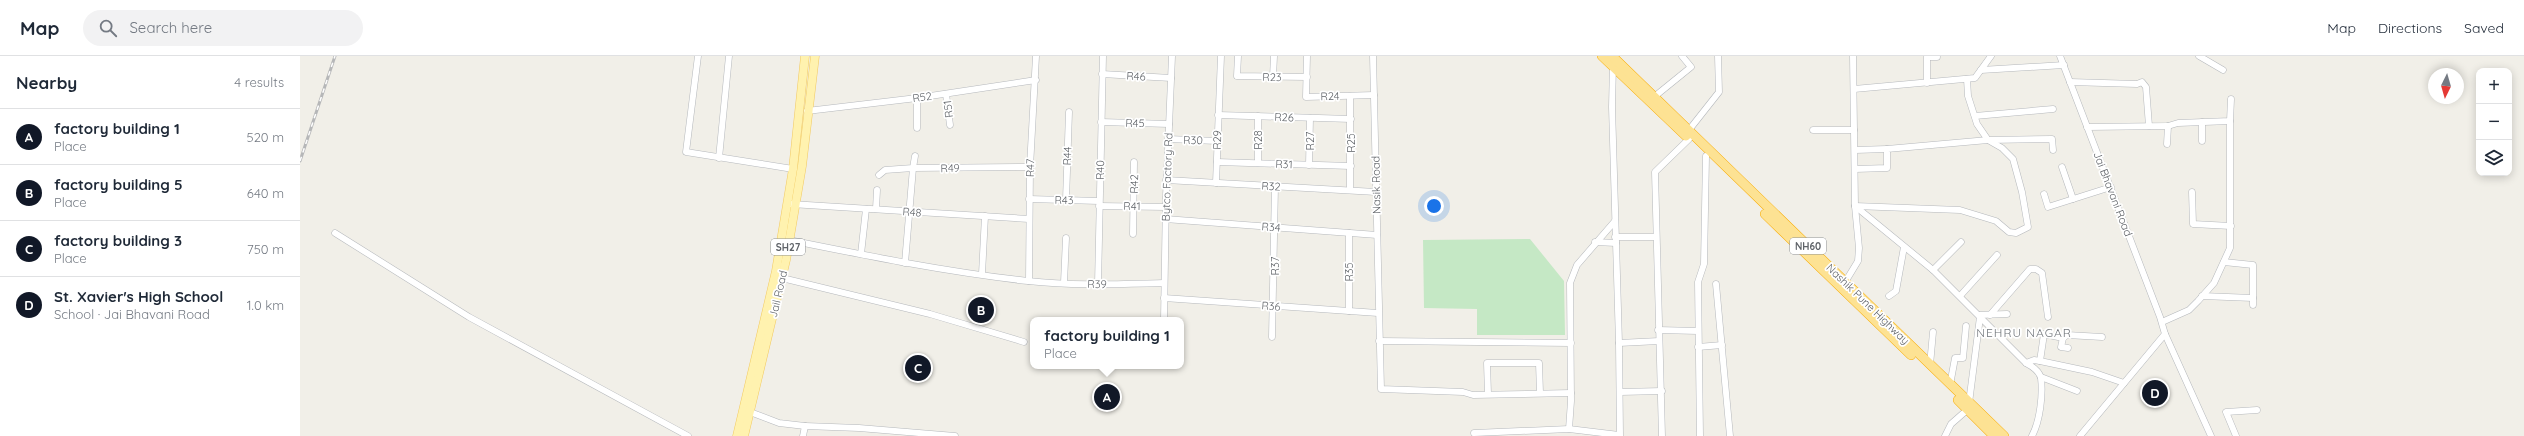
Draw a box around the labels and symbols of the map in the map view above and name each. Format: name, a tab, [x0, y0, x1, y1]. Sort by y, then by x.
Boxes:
north arrow	[2428, 68, 2464, 104]
street label: R46	[1126, 69, 1146, 83]
street label: R23	[1262, 70, 1282, 84]
street label: R52	[911, 89, 933, 105]
street label: R24	[1320, 89, 1340, 103]
street label: R51	[940, 99, 956, 119]
street label: R26	[1274, 110, 1294, 124]
street label: R45	[1125, 116, 1145, 130]
street label: R29	[1210, 130, 1224, 150]
street label: R28	[1251, 130, 1265, 150]
street label: R27	[1303, 131, 1317, 150]
street label: Bytco Factory Rd	[1158, 132, 1176, 222]
street label: R30	[1183, 133, 1203, 147]
street label: R25	[1344, 133, 1358, 153]
street label: R44	[1060, 146, 1074, 166]
street label: Jai Bhavani Road	[2090, 150, 2136, 238]
street label: Nasik Road	[1368, 156, 1384, 214]
street label: R31	[1275, 157, 1293, 171]
street label: R47	[1023, 158, 1037, 177]
street label: R40	[1093, 160, 1107, 180]
street label: R49	[940, 161, 960, 175]
street label: R42	[1127, 174, 1141, 194]
street label: R32	[1261, 179, 1281, 193]
street label: R43	[1054, 193, 1074, 207]
your location	[1424, 196, 1444, 216]
street label: R41	[1123, 199, 1141, 213]
street label: R48	[902, 204, 922, 220]
street label: R34	[1261, 219, 1281, 235]
road number: NH60	[1790, 238, 1826, 254]
road number: SH27	[771, 239, 805, 255]
street label: R37	[1268, 256, 1282, 275]
street label: Nashik Pune Highway	[1823, 261, 1913, 347]
street label: R35	[1342, 262, 1356, 282]
street label: Jail Road	[766, 269, 790, 319]
street label: R39	[1087, 277, 1107, 291]
pin: B	[968, 295, 994, 325]
street label: R36	[1261, 298, 1281, 314]
district label: NEHRU NAGAR	[1976, 325, 2072, 340]
pin: C	[905, 353, 931, 383]
pin: D	[2142, 378, 2168, 408]
pin: A	[1094, 382, 1120, 412]

